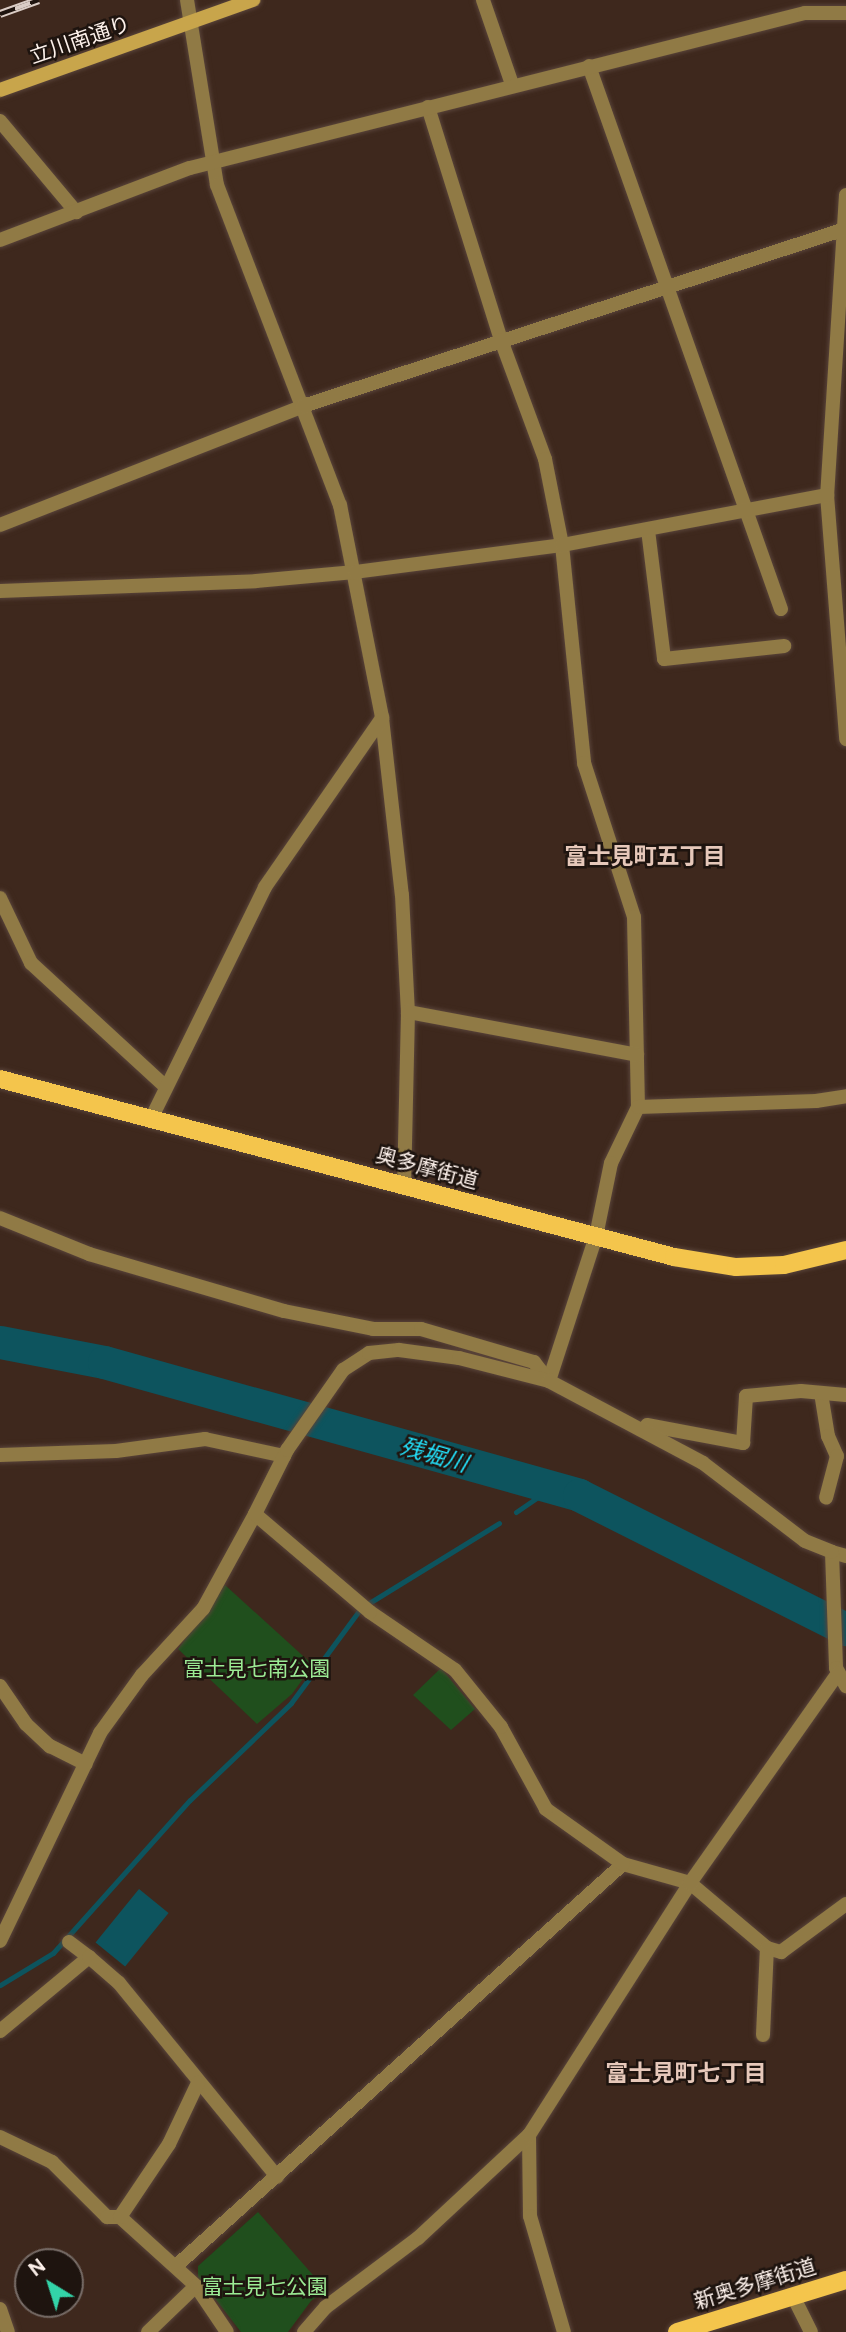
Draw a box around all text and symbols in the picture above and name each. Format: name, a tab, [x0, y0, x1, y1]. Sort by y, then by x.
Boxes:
street label: 立川南通り	[26, 11, 134, 69]
district label: 富士見町五丁目	[565, 842, 725, 870]
street label: 奥多摩街道	[373, 1142, 481, 1194]
water label: 残堀川	[397, 1432, 471, 1478]
park label: 富士見七南公園	[184, 1656, 330, 1682]
district label: 富士見町七丁目	[606, 2059, 766, 2087]
north arrow	[14, 2248, 84, 2318]
text: N	[24, 2254, 50, 2281]
street label: 新奥多摩街道	[691, 2254, 819, 2314]
park label: 富士見七公園	[202, 2274, 328, 2300]

